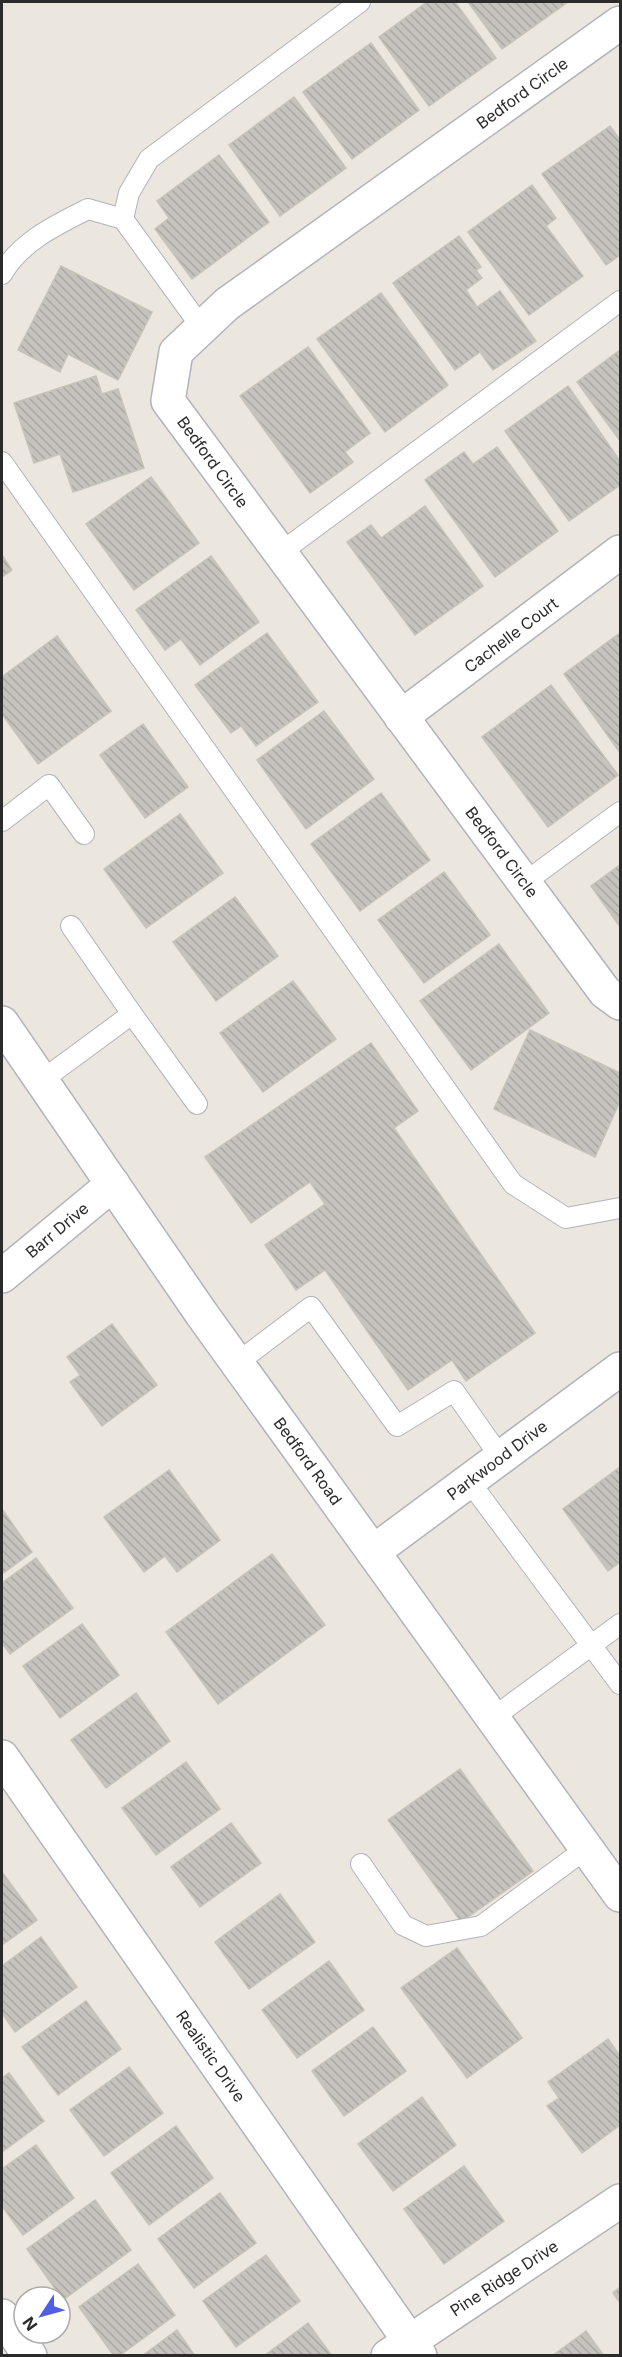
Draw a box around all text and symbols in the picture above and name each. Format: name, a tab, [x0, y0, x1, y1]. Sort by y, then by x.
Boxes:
street label: Bedford Circle	[472, 53, 572, 133]
street label: Bedford Circle	[173, 412, 253, 512]
street label: Cachelle Court	[460, 593, 562, 677]
street label: Bedford Circle	[461, 803, 543, 901]
street label: Barr Drive	[21, 1198, 93, 1262]
street label: Bedford Road	[270, 1413, 346, 1509]
street label: Parkwood Drive	[443, 1416, 551, 1504]
street label: Realistic Drive	[172, 2006, 250, 2106]
street label: Pine Ridge Drive	[446, 2236, 562, 2320]
north arrow	[12, 2285, 72, 2345]
text: N	[18, 2313, 42, 2335]

